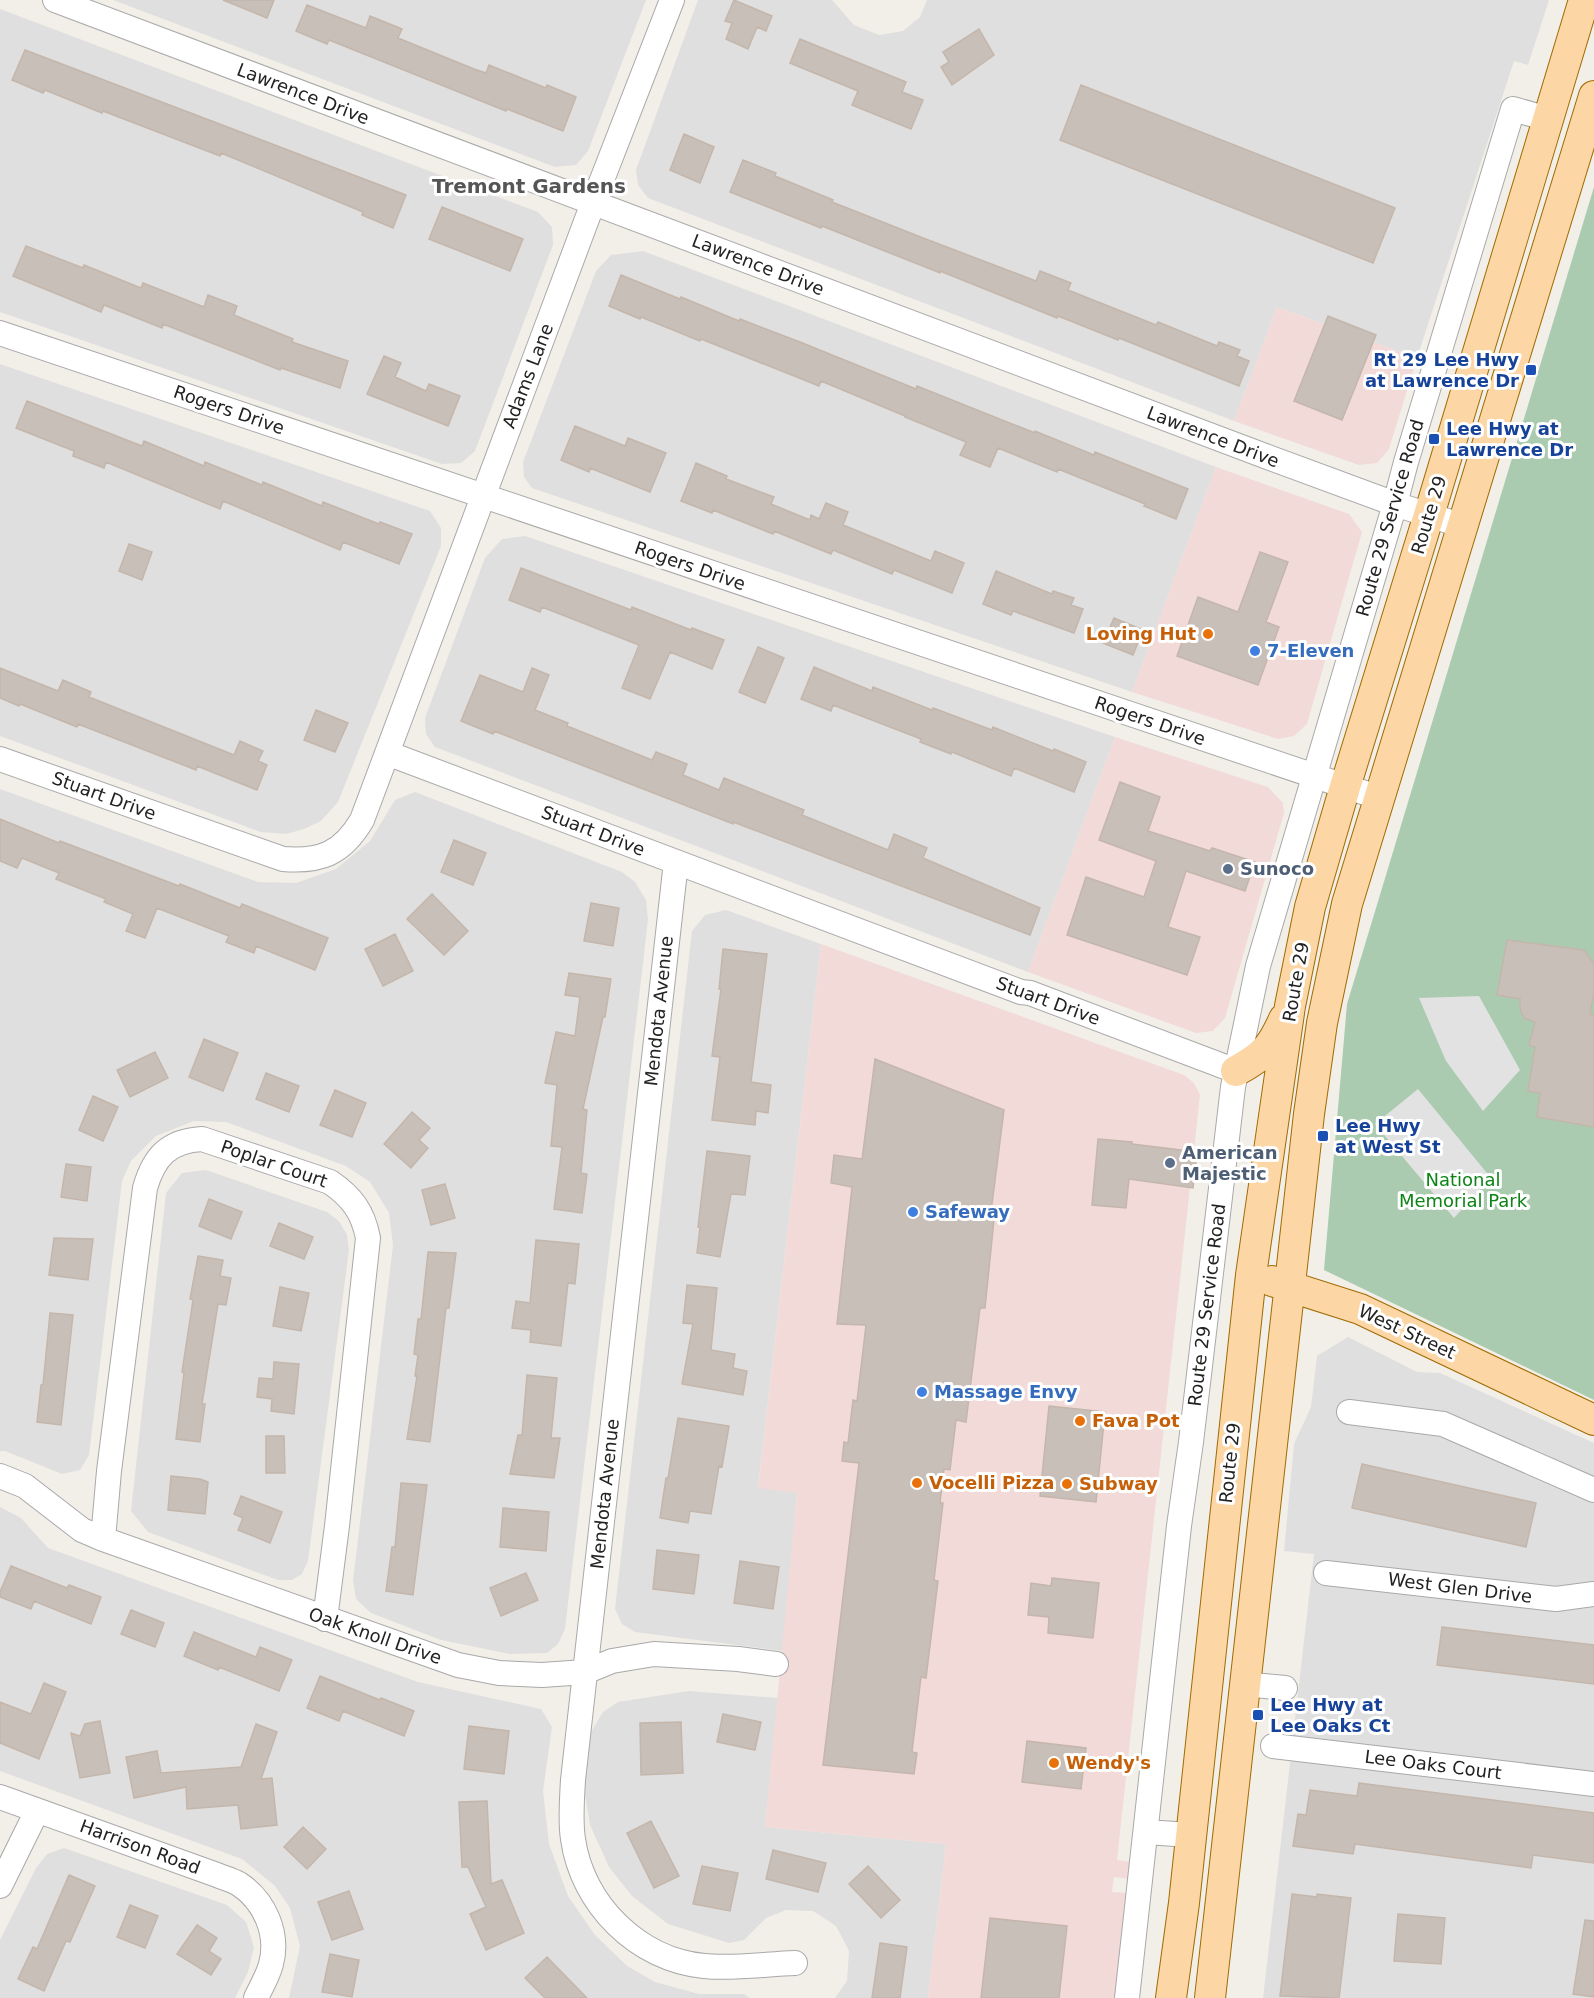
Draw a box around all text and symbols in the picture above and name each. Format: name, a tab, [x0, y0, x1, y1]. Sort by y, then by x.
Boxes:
street label: Lawrence Drive	[234, 59, 372, 128]
district label: Tremont Gardens	[432, 174, 626, 198]
street label: Lawrence Drive	[689, 230, 827, 299]
street label: Adams Lane	[498, 320, 557, 431]
place label: Rt 29 Lee Hwy at Lawrence Dr	[1365, 349, 1519, 391]
marker: Rt 29 Lee Hwy at Lawrence Dr	[1524, 363, 1538, 377]
street label: Rogers Drive	[171, 381, 287, 438]
street label: Lawrence Drive	[1144, 402, 1282, 471]
street label: Route 29 Service Road	[1351, 417, 1428, 619]
place label: Lee Hwy at Lawrence Dr	[1446, 418, 1573, 460]
marker: Lee Hwy at Lawrence Dr	[1427, 432, 1441, 446]
street label: Route 29	[1407, 473, 1450, 557]
street label: Rogers Drive	[632, 537, 748, 594]
place label: Loving Hut	[1086, 623, 1196, 644]
marker: Loving Hut	[1201, 627, 1215, 641]
place label: 7-Eleven	[1267, 640, 1354, 661]
marker: 7-Eleven	[1248, 644, 1262, 658]
street label: Rogers Drive	[1092, 692, 1208, 749]
street label: Stuart Drive	[49, 767, 159, 824]
street label: Stuart Drive	[538, 801, 648, 860]
place label: Sunoco	[1240, 858, 1314, 879]
marker: Sunoco	[1221, 862, 1235, 876]
street label: Mendota Avenue	[640, 935, 677, 1087]
street label: Route 29	[1278, 940, 1313, 1024]
street label: Stuart Drive	[993, 972, 1103, 1029]
place label: Lee Hwy at West St	[1335, 1115, 1441, 1157]
marker: Lee Hwy at West St	[1316, 1129, 1330, 1143]
street label: Poplar Court	[218, 1135, 330, 1192]
place label: American Majestic	[1182, 1142, 1278, 1184]
marker: American Majestic	[1163, 1156, 1177, 1170]
park label: National Memorial Park	[1399, 1169, 1528, 1211]
place label: Safeway	[925, 1201, 1010, 1222]
street label: Route 29 Service Road	[1184, 1202, 1229, 1407]
marker: Safeway	[906, 1205, 920, 1219]
street label: West Street	[1355, 1300, 1459, 1363]
place label: Massage Envy	[934, 1381, 1078, 1402]
marker: Massage Envy	[915, 1385, 929, 1399]
place label: Fava Pot	[1092, 1410, 1180, 1431]
marker: Fava Pot	[1073, 1414, 1087, 1428]
street label: Mendota Avenue	[586, 1418, 623, 1570]
street label: Route 29	[1215, 1422, 1244, 1504]
place label: Vocelli Pizza	[929, 1472, 1054, 1493]
place label: Subway	[1079, 1473, 1158, 1494]
marker: Vocelli Pizza	[910, 1476, 924, 1490]
marker: Subway	[1060, 1477, 1074, 1491]
street label: West Glen Drive	[1387, 1568, 1533, 1607]
street label: Oak Knoll Drive	[306, 1603, 444, 1668]
place label: Lee Hwy at Lee Oaks Ct	[1270, 1694, 1391, 1736]
marker: Lee Hwy at Lee Oaks Ct	[1251, 1708, 1265, 1722]
street label: Lee Oaks Court	[1363, 1746, 1503, 1783]
place label: Wendy's	[1066, 1752, 1151, 1773]
marker: Wendy's	[1047, 1756, 1061, 1770]
street label: Harrison Road	[77, 1815, 203, 1878]

